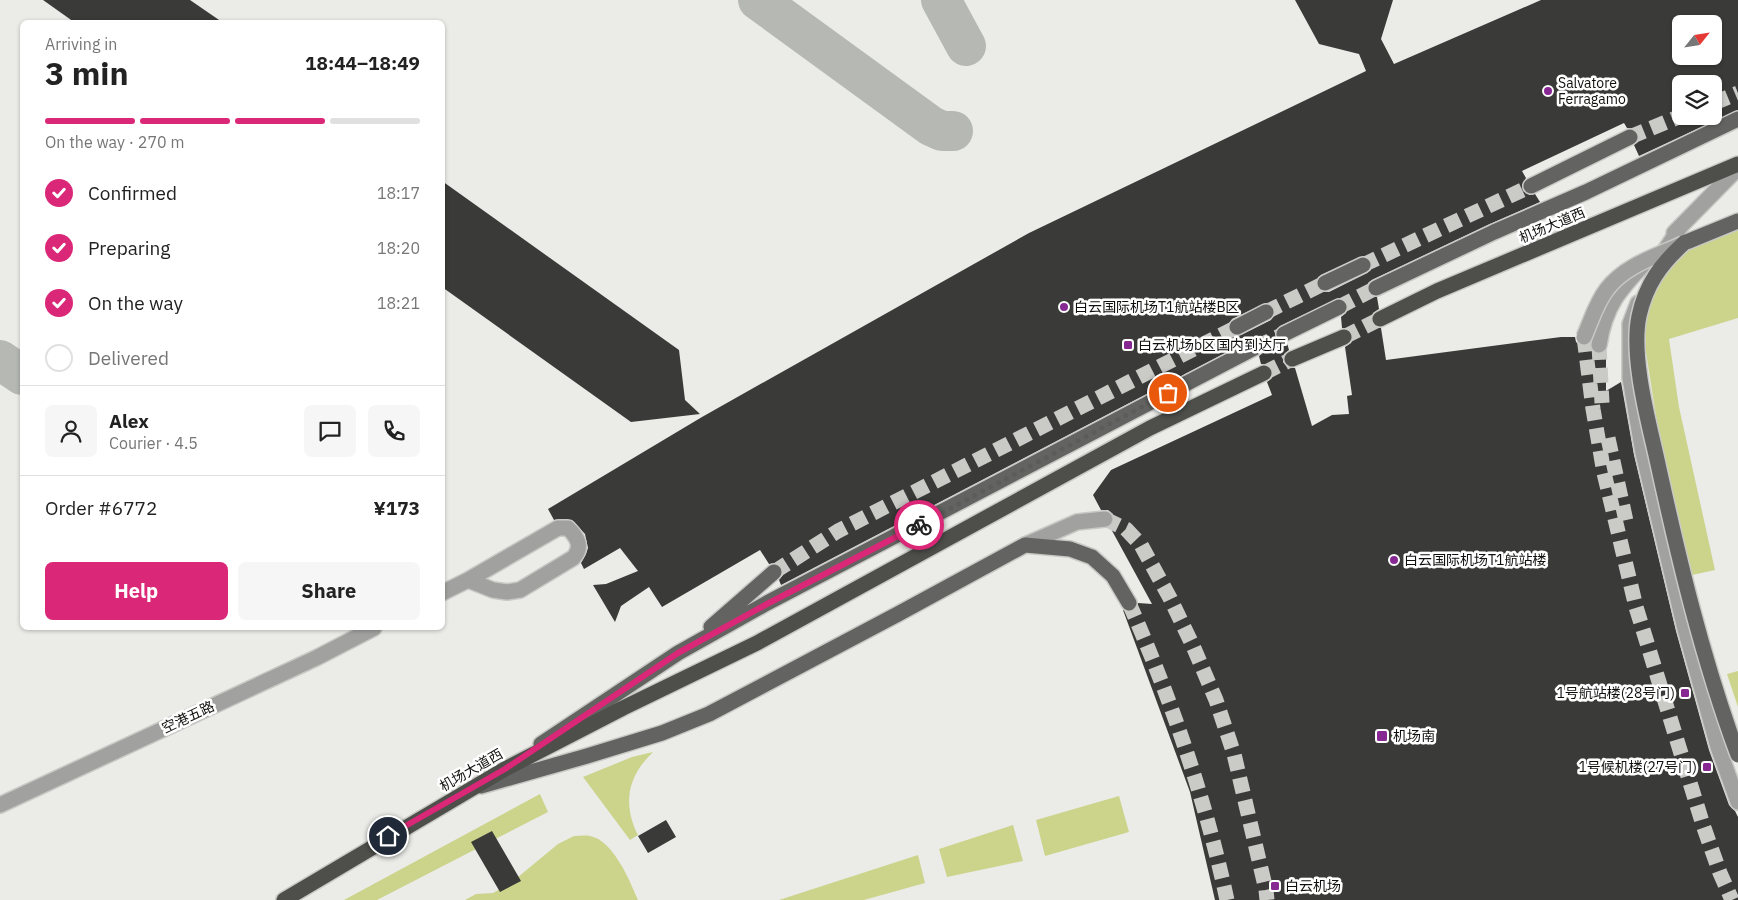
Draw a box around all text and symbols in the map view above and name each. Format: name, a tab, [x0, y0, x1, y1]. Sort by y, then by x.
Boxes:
north arrow	[1672, 15, 1722, 65]
map controls	[1672, 15, 1722, 125]
text: Arriving in	[45, 34, 117, 54]
text: 18:44–18:49	[305, 51, 420, 75]
text: 3 min	[45, 52, 129, 94]
place label: Salvatore Ferragamo	[1558, 74, 1626, 108]
button: layers	[1672, 75, 1722, 125]
marker: Salvatore Ferragamo	[1542, 85, 1554, 97]
text: On the way · 270 m	[45, 132, 184, 152]
icon: check	[45, 179, 73, 207]
text: Confirmed	[88, 181, 177, 205]
text: 18:17	[377, 183, 420, 203]
street label: 机场大道西	[1516, 203, 1588, 247]
icon: check	[45, 234, 73, 262]
text: Preparing	[88, 236, 170, 260]
text: 18:20	[377, 238, 420, 258]
icon: check	[45, 289, 73, 317]
text: On the way	[88, 291, 183, 315]
text: 18:21	[377, 293, 420, 313]
place label: 白云国际机场T1航站楼B区	[1074, 298, 1240, 316]
marker: 白云国际机场T1航站楼B区	[1058, 301, 1070, 313]
place label: 白云机场b区国内到达厅	[1138, 336, 1286, 354]
marker: 白云机场b区国内到达厅	[1122, 339, 1134, 351]
text: Delivered	[88, 346, 169, 370]
pin	[1147, 372, 1189, 414]
icon: bag	[1154, 379, 1182, 407]
button: person	[45, 405, 97, 457]
button: chat	[304, 405, 356, 457]
button: phone	[368, 405, 420, 457]
text: Alex	[109, 409, 149, 433]
text: Courier · 4.5	[109, 433, 198, 453]
text: Order #6772	[45, 496, 157, 520]
text: ¥173	[373, 496, 420, 520]
courier	[894, 500, 944, 550]
icon: bike	[905, 511, 933, 539]
place label: 白云国际机场T1航站楼	[1404, 551, 1546, 569]
marker: 白云国际机场T1航站楼	[1388, 554, 1400, 566]
button: Help	[45, 562, 228, 620]
button: Share	[238, 562, 420, 620]
place label: 1号航站楼(28号门)	[1556, 684, 1675, 702]
marker: 1号航站楼(28号门)	[1679, 687, 1691, 699]
street label: 空港五路	[159, 697, 217, 737]
place label: 机场南	[1393, 727, 1435, 745]
marker: 机场南	[1375, 729, 1389, 743]
street label: 机场大道西	[436, 745, 506, 795]
place label: 1号候机楼(27号门)	[1578, 758, 1697, 776]
marker: 1号候机楼(27号门)	[1701, 761, 1713, 773]
pin	[367, 815, 409, 857]
icon: home	[374, 822, 402, 850]
place label: 白云机场	[1285, 877, 1341, 895]
marker: 白云机场	[1269, 880, 1281, 892]

